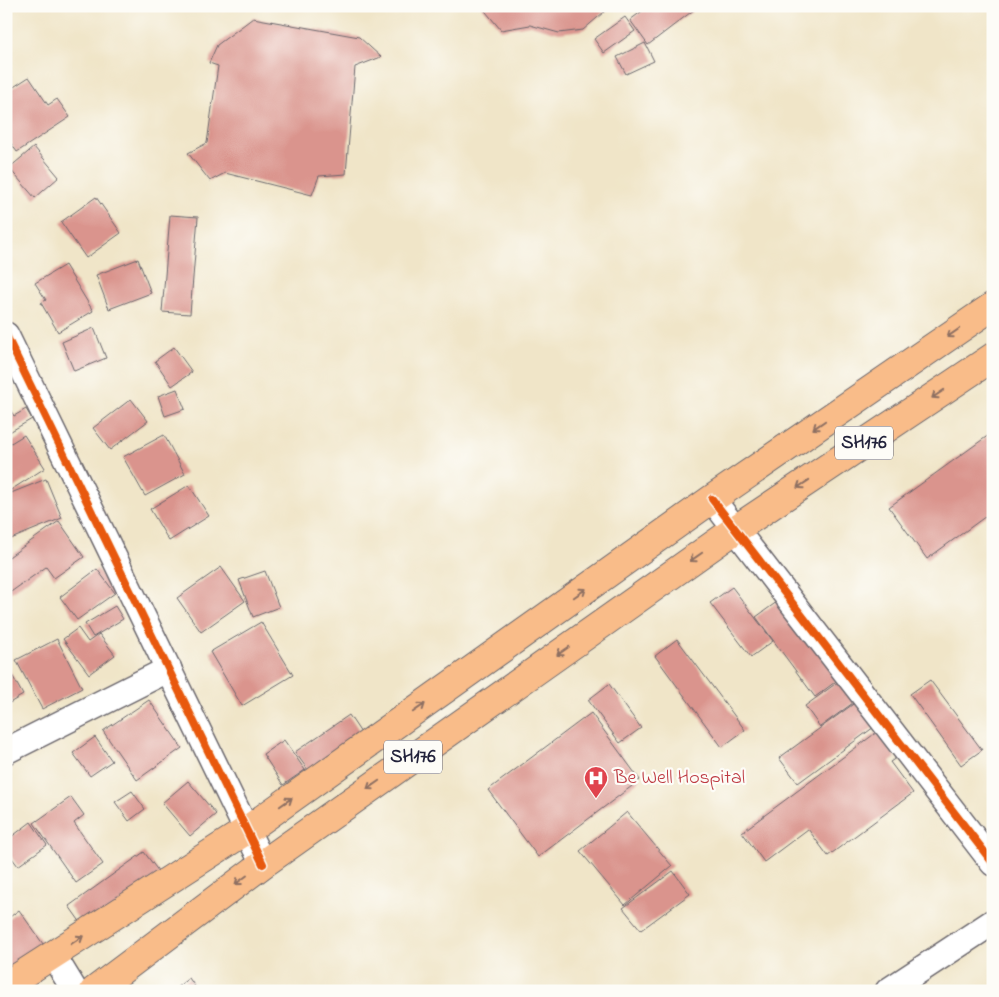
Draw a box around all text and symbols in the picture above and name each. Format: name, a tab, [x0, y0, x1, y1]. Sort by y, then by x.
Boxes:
one-way arrow	[946, 328, 960, 338]
one-way arrow	[931, 389, 945, 399]
one-way arrow	[812, 420, 826, 430]
road number: SH176	[835, 426, 893, 459]
one-way arrow	[796, 479, 810, 489]
one-way arrow	[689, 552, 703, 562]
one-way arrow	[573, 588, 587, 598]
one-way arrow	[556, 646, 570, 656]
one-way arrow	[412, 703, 426, 713]
road number: SH176	[384, 740, 442, 774]
place label: Be Well Hospital	[613, 764, 745, 793]
hospital icon: Be Well Hospital	[583, 765, 609, 799]
one-way arrow	[367, 780, 381, 790]
one-way arrow	[279, 797, 293, 807]
one-way arrow	[234, 875, 248, 885]
one-way arrow	[69, 934, 83, 944]

